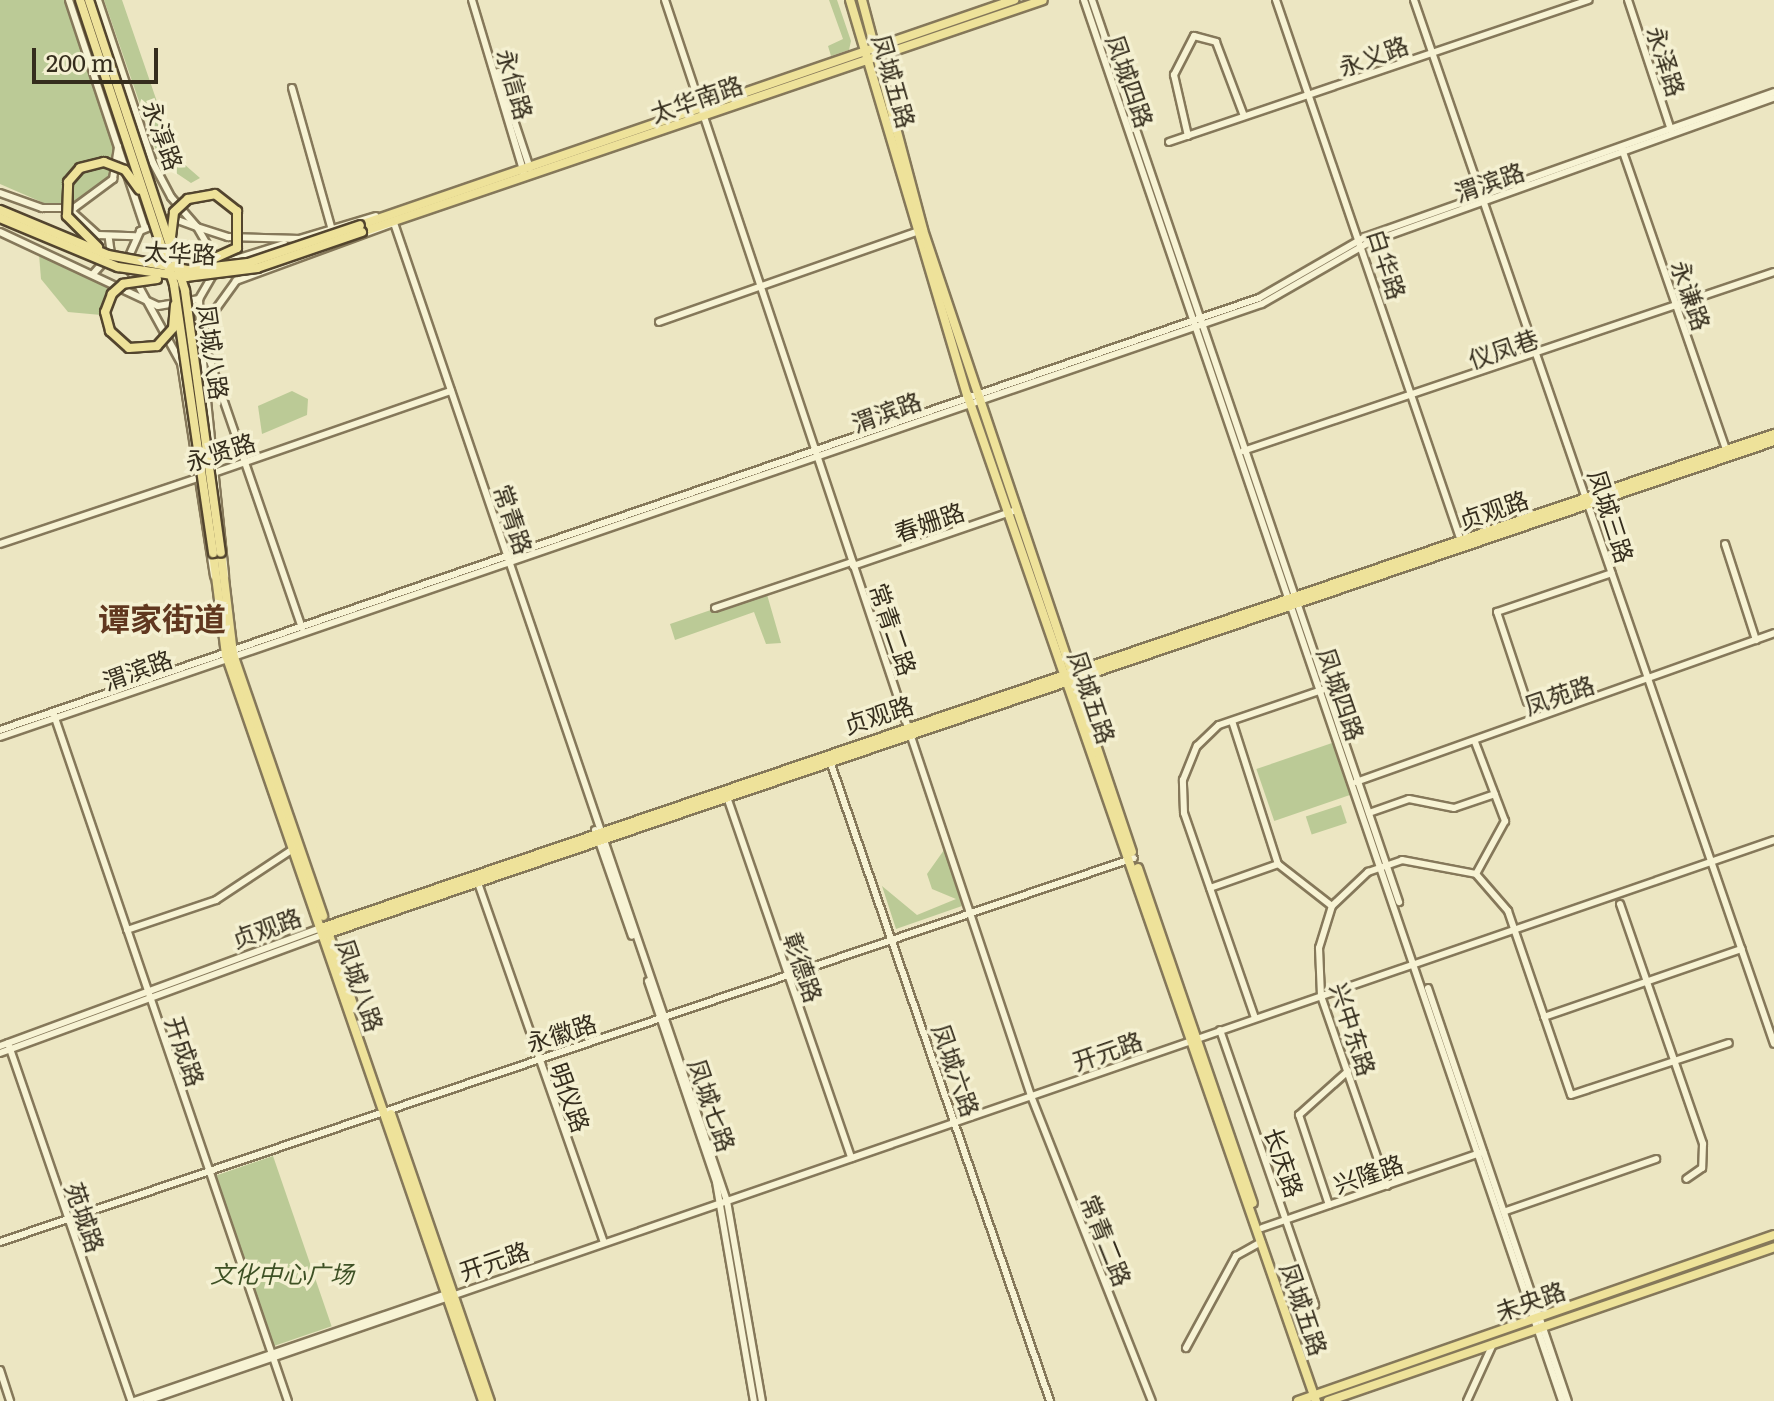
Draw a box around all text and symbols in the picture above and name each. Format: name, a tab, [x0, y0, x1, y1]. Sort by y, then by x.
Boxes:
street label: 永泽路	[1642, 22, 1692, 100]
street label: 永义路	[1334, 29, 1412, 81]
street label: 凤城五路	[868, 31, 922, 131]
street label: 凤城四路	[1102, 31, 1160, 131]
scale bar	[36, 32, 162, 82]
text: 200 m	[46, 44, 114, 79]
street label: 永信路	[492, 45, 540, 123]
street label: 太华南路	[646, 69, 746, 127]
street label: 永淳路	[138, 96, 190, 174]
street label: 渭滨路	[1450, 156, 1528, 206]
street label: 白华路	[1363, 225, 1413, 303]
street label: 太华路	[143, 236, 217, 268]
street label: 永谦路	[1667, 256, 1717, 334]
street label: 凤城八路	[193, 302, 235, 402]
street label: 仪凤巷	[1464, 323, 1542, 373]
street label: 渭滨路	[847, 385, 925, 437]
street label: 永贤路	[181, 426, 259, 476]
street label: 凤城三路	[1583, 466, 1641, 566]
street label: 常青路	[489, 480, 539, 558]
street label: 贞观路	[1454, 484, 1532, 534]
street label: 春姗路	[890, 496, 968, 546]
street label: 常青二路	[865, 579, 923, 679]
district label: 谭家街道	[98, 598, 226, 636]
street label: 渭滨路	[98, 643, 176, 695]
street label: 凤城四路	[1313, 644, 1371, 744]
street label: 凤城五路	[1064, 647, 1122, 747]
street label: 凤苑路	[1520, 669, 1598, 719]
street label: 贞观路	[839, 689, 917, 739]
street label: 贞观路	[227, 901, 305, 953]
street label: 彰德路	[779, 928, 829, 1006]
street label: 凤城八路	[332, 935, 390, 1035]
street label: 兴中东路	[1325, 979, 1383, 1079]
street label: 永徽路	[522, 1007, 600, 1057]
street label: 开成路	[161, 1012, 211, 1090]
street label: 凤城六路	[928, 1020, 986, 1120]
street label: 开元路	[1068, 1025, 1146, 1075]
street label: 凤城七路	[684, 1055, 742, 1155]
street label: 明仪路	[545, 1058, 597, 1136]
street label: 长庆路	[1260, 1123, 1310, 1201]
street label: 兴隆路	[1329, 1148, 1407, 1198]
street label: 苑城路	[61, 1178, 111, 1256]
street label: 常青二路	[1076, 1190, 1138, 1290]
street label: 开元路	[455, 1235, 533, 1285]
park label: 文化中心广场	[210, 1259, 354, 1287]
street label: 凤城五路	[1276, 1259, 1334, 1359]
street label: 未央路	[1491, 1275, 1569, 1325]

